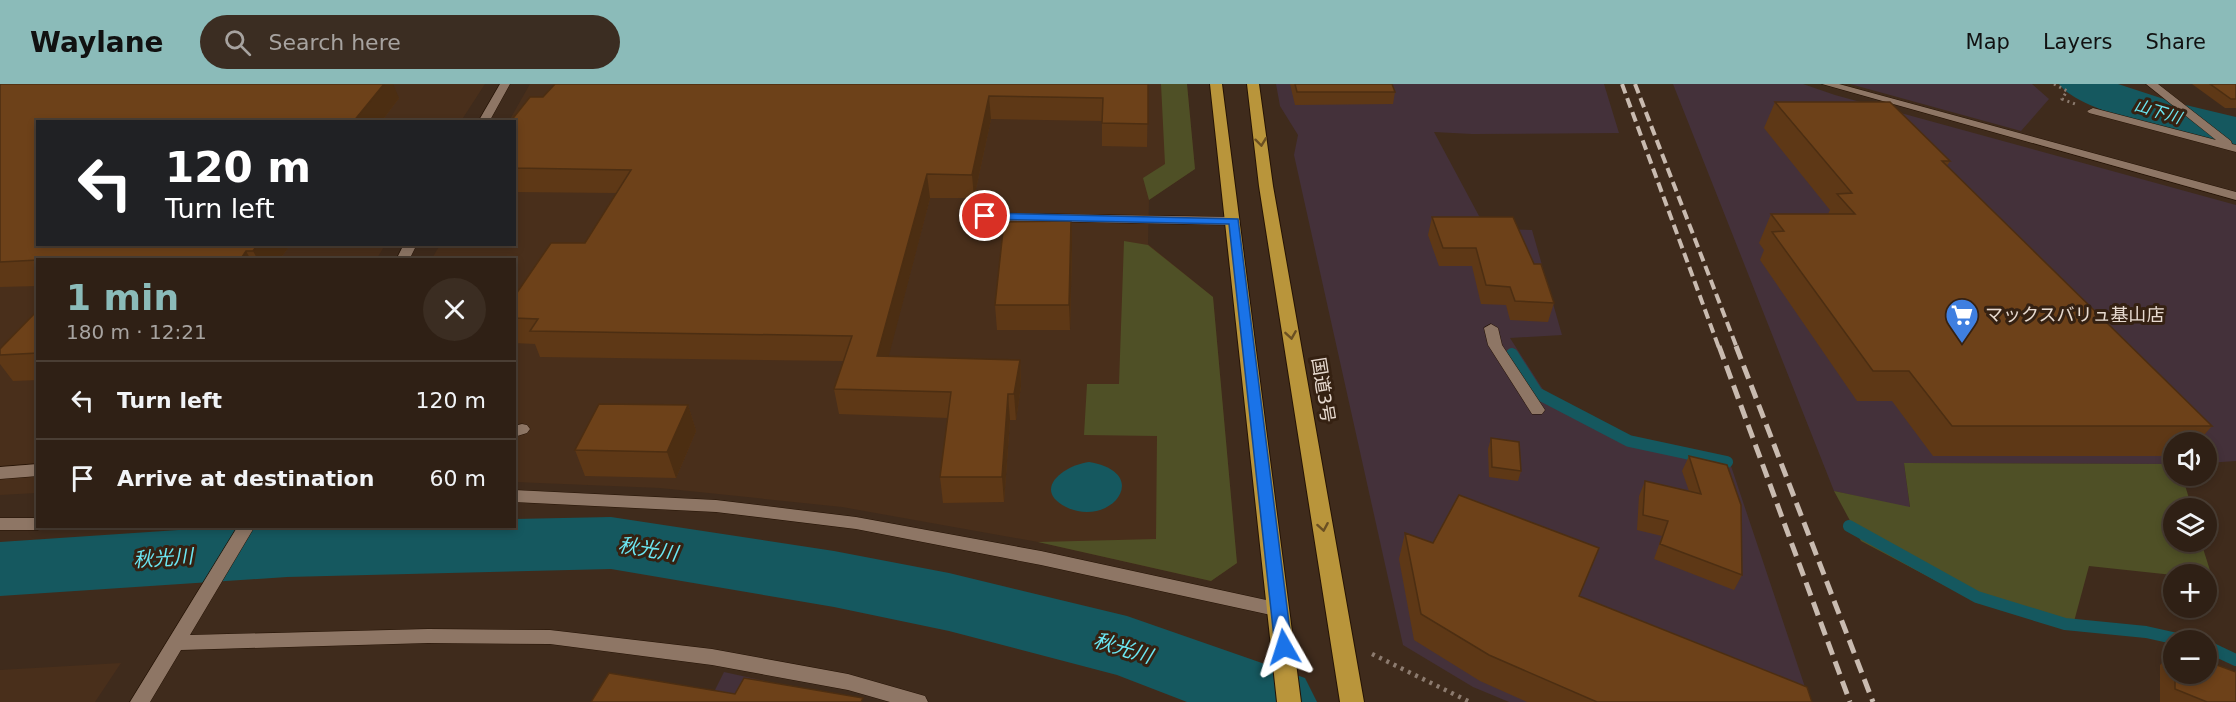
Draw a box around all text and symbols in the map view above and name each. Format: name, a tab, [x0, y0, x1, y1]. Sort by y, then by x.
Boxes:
search box	[200, 15, 620, 69]
text: Waylane	[30, 26, 164, 59]
icon: search	[221, 26, 254, 59]
text: Search here	[269, 30, 401, 55]
text: Map	[1966, 30, 2010, 54]
text: Layers	[2043, 30, 2112, 54]
text: Share	[2145, 30, 2206, 54]
water label: 山下川	[2132, 95, 2185, 128]
one-way arrow	[1254, 137, 1266, 147]
text: 120 m	[165, 143, 311, 192]
icon: left	[66, 144, 144, 222]
pin	[959, 190, 1010, 241]
text: Turn left	[165, 193, 275, 224]
icon: arrive	[968, 199, 1001, 232]
text: 1 min	[66, 277, 179, 318]
button: close	[423, 278, 486, 341]
supermarket icon: マックスバリュ基山店	[1944, 297, 1980, 344]
place label: マックスバリュ基山店	[1985, 304, 2164, 325]
text: 180 m · 12:21	[66, 320, 207, 344]
one-way arrow	[1285, 330, 1297, 339]
street label: 国道3号	[1308, 356, 1339, 424]
icon: left	[66, 384, 99, 417]
text: Turn left	[117, 388, 222, 413]
text: 120 m	[416, 388, 486, 413]
map controls	[2163, 432, 2217, 684]
button: sound	[2163, 432, 2217, 486]
icon: arrive	[66, 462, 99, 495]
text: Arrive at destination	[117, 466, 374, 491]
text: 60 m	[430, 466, 486, 491]
button: layers	[2163, 498, 2217, 552]
one-way arrow	[1317, 522, 1329, 532]
water label: 秋光川	[616, 532, 681, 566]
water label: 秋光川	[132, 544, 196, 572]
button: +	[2163, 564, 2217, 618]
position arrow	[1252, 615, 1316, 679]
water label: 秋光川	[1091, 628, 1157, 669]
button: −	[2163, 630, 2217, 684]

